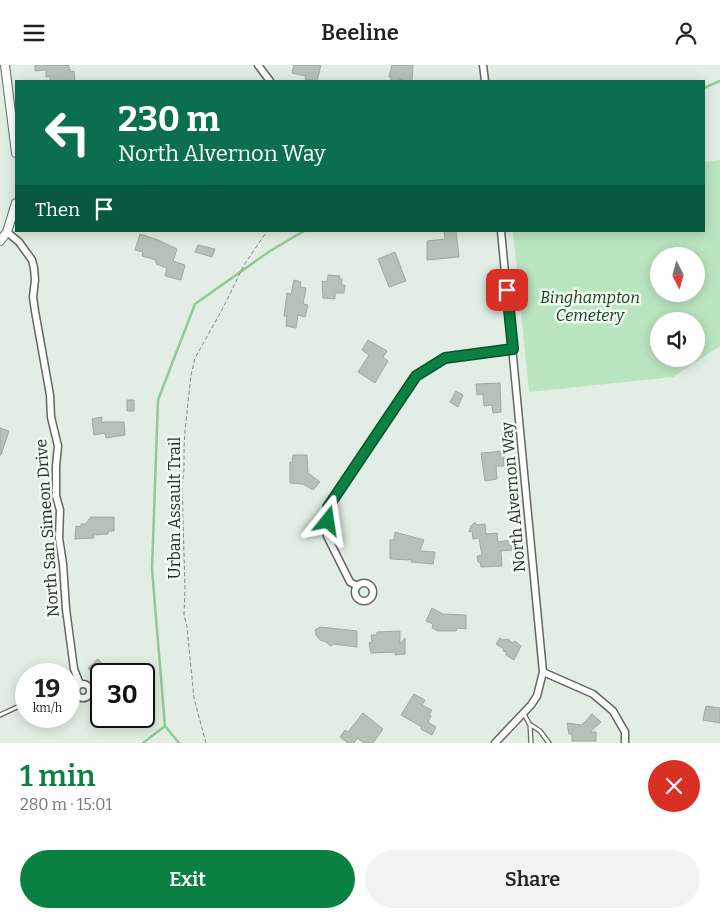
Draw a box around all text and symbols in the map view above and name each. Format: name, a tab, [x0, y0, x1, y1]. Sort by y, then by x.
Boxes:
icon: menu	[20, 19, 48, 47]
text: Beeline	[321, 19, 399, 46]
icon: person	[672, 19, 700, 47]
text: 230 m	[118, 98, 220, 140]
icon: left	[35, 100, 100, 165]
text: North Alvernon Way	[118, 140, 326, 167]
icon: arrive	[90, 195, 118, 223]
text: Then	[35, 198, 80, 221]
north arrow	[650, 247, 705, 303]
map controls	[650, 247, 705, 367]
pin	[486, 269, 528, 311]
icon: arrive	[493, 276, 521, 304]
park label: Binghampton Cemetery	[540, 288, 640, 325]
button: sound	[650, 312, 705, 367]
street label: North Alvernon Way	[497, 420, 529, 573]
street label: Urban Assault Trail	[165, 436, 184, 579]
street label: North San Simeon Drive	[31, 438, 63, 618]
position arrow	[301, 494, 353, 546]
speed limit sign: 30	[90, 663, 155, 728]
text: 19	[35, 674, 60, 704]
text: km/h	[33, 701, 62, 715]
text: 1 min	[20, 758, 95, 794]
button: close	[648, 760, 700, 812]
text: 280 m · 15:01	[20, 795, 112, 814]
button: Exit	[20, 850, 355, 908]
button: Share	[365, 850, 700, 908]

